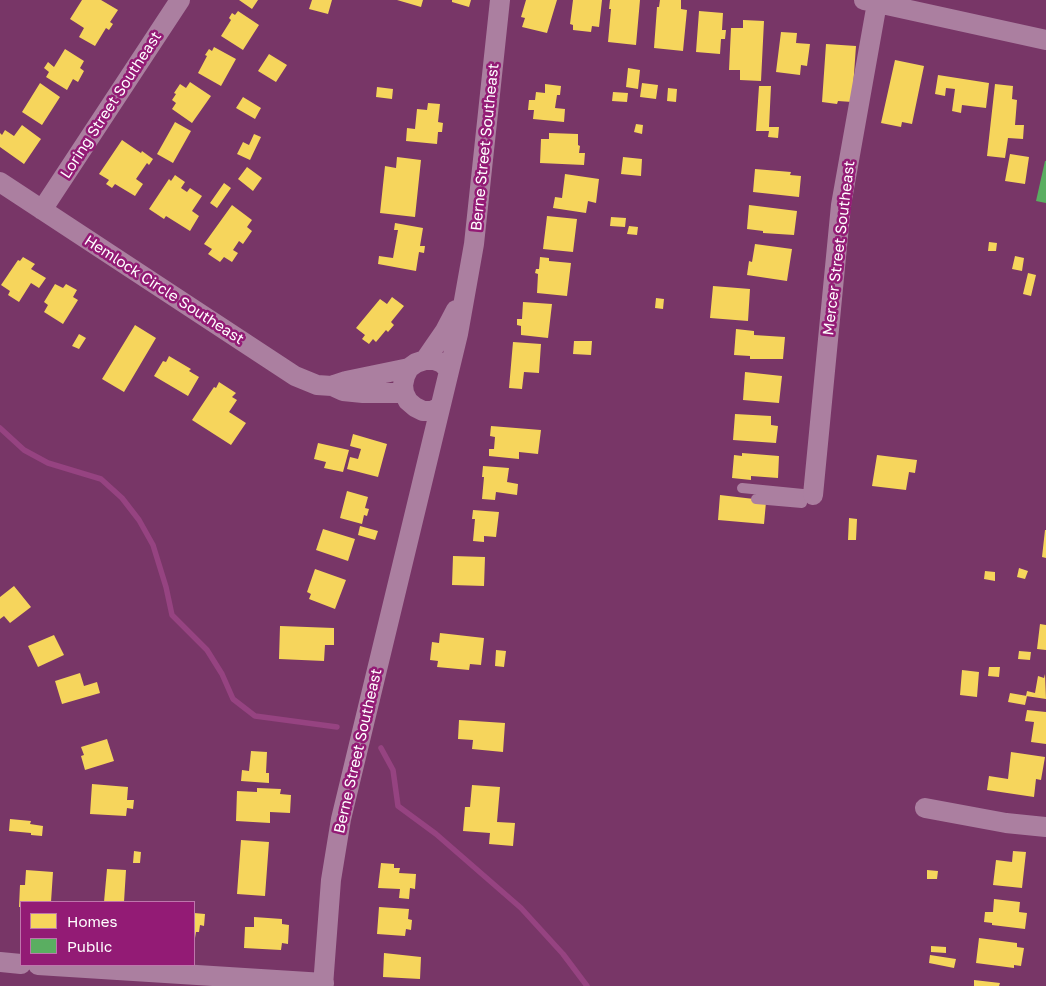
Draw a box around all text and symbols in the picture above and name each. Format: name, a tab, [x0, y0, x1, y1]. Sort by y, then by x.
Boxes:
street label: Loring Street Southeast	[57, 28, 165, 182]
street label: Berne Street Southeast	[467, 62, 503, 232]
street label: Mercer Street Southeast	[819, 160, 859, 336]
street label: Hemlock Circle Southeast	[81, 232, 247, 348]
street label: Berne Street Southeast	[330, 667, 386, 835]
legend	[20, 901, 195, 966]
text: Homes	[67, 912, 117, 930]
text: Public	[67, 937, 112, 955]

